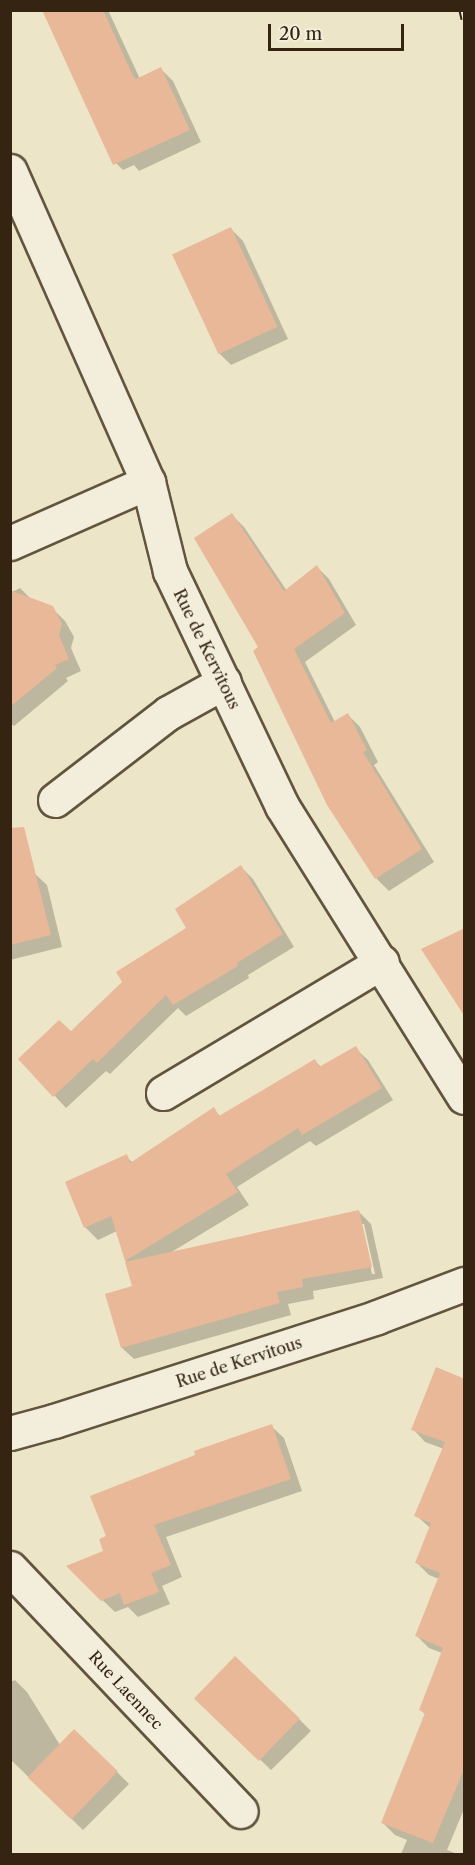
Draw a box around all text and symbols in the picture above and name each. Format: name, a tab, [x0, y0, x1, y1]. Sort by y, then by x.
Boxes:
scale bar	[271, 12, 408, 50]
text: 20 m	[279, 23, 322, 45]
street label: Rue de Kervitous	[170, 586, 244, 712]
street label: Rue de Kervitous	[174, 1333, 304, 1391]
street label: Rue Laennec	[85, 1647, 167, 1733]

